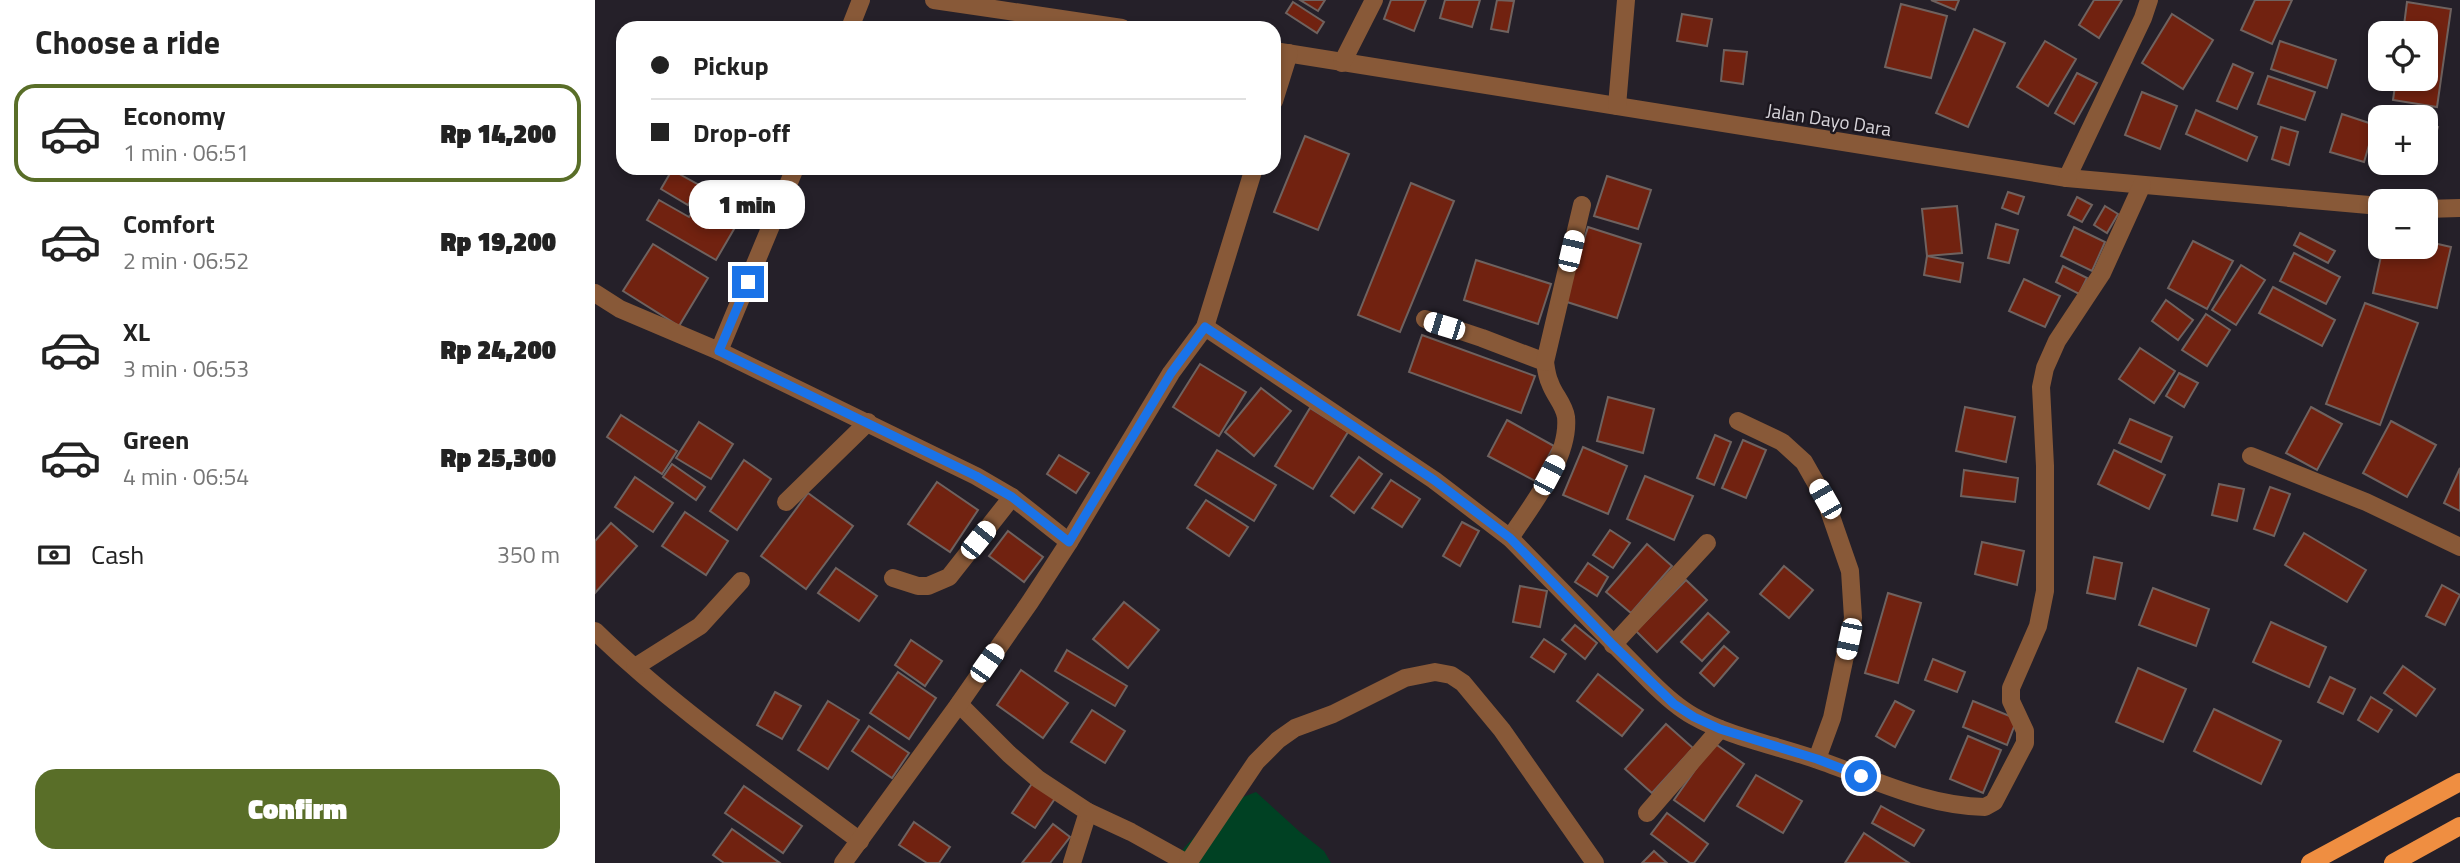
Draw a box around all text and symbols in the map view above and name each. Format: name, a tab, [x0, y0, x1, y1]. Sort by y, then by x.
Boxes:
text: Choose a ride	[35, 18, 220, 66]
map controls	[2368, 21, 2438, 259]
button: locate	[2368, 21, 2438, 91]
text: Pickup	[693, 46, 769, 85]
street label: Jalan Dayo Dara	[1764, 95, 1894, 143]
text: Economy	[123, 96, 225, 135]
icon: car	[39, 102, 102, 165]
button: +	[2368, 105, 2438, 175]
text: Drop-off	[693, 113, 790, 152]
text: Rp 14,200	[441, 114, 556, 153]
text: 1 min · 06:51	[123, 135, 249, 170]
callout: 1 min	[690, 180, 806, 230]
text: 1 min	[718, 187, 776, 222]
button: −	[2368, 189, 2438, 259]
text: Comfort	[123, 204, 215, 243]
icon: car	[39, 210, 102, 273]
text: Rp 19,200	[441, 222, 556, 261]
car	[1557, 228, 1586, 274]
text: 2 min · 06:52	[123, 243, 249, 278]
route end	[732, 266, 764, 298]
car	[1421, 310, 1468, 342]
text: XL	[123, 312, 150, 351]
icon: car	[39, 318, 102, 381]
text: Rp 24,200	[441, 330, 556, 369]
text: 3 min · 06:53	[123, 351, 249, 386]
text: Green	[123, 420, 189, 459]
icon: car	[39, 426, 102, 489]
text: Rp 25,300	[441, 438, 556, 477]
car	[1530, 452, 1569, 498]
text: 4 min · 06:54	[123, 459, 249, 494]
car	[1806, 476, 1845, 522]
car	[957, 517, 1000, 563]
text: Cash	[91, 535, 144, 574]
icon: cash	[35, 536, 73, 574]
text: 350 m	[497, 537, 560, 572]
car	[1835, 616, 1864, 662]
car	[967, 640, 1008, 686]
route start	[1845, 760, 1877, 792]
button: Confirm	[35, 769, 560, 849]

